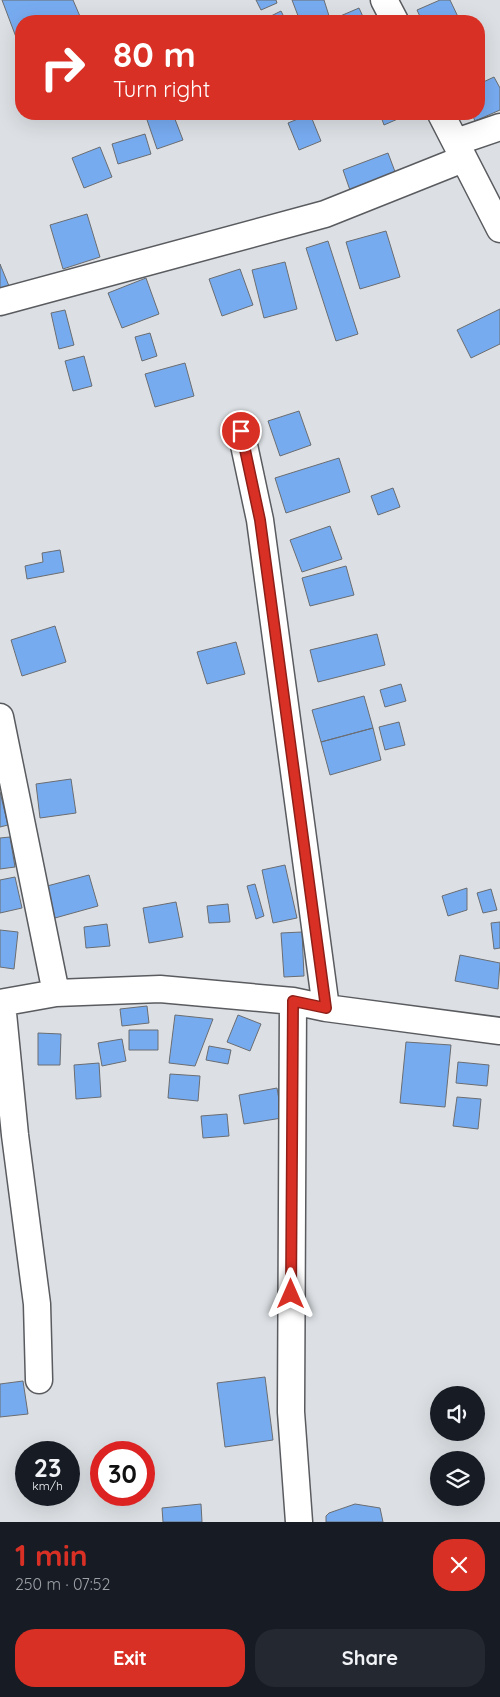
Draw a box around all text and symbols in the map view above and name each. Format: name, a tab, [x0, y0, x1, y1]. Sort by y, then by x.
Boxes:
text: 80 m	[113, 32, 196, 76]
icon: right	[30, 35, 95, 100]
text: Turn right	[113, 75, 210, 103]
pin	[220, 410, 262, 452]
icon: arrive	[227, 417, 255, 445]
position arrow	[264, 1267, 316, 1319]
map controls	[430, 1386, 485, 1506]
button: sound	[430, 1386, 485, 1441]
speed limit sign: 30	[90, 1441, 155, 1506]
button: layers	[430, 1451, 485, 1506]
text: 23	[34, 1452, 61, 1483]
text: km/h	[32, 1478, 63, 1493]
text: 1 min	[15, 1536, 88, 1574]
button: close	[433, 1539, 485, 1591]
text: 250 m · 07:52	[15, 1574, 110, 1594]
button: Exit	[15, 1629, 245, 1687]
button: Share	[255, 1629, 485, 1687]

